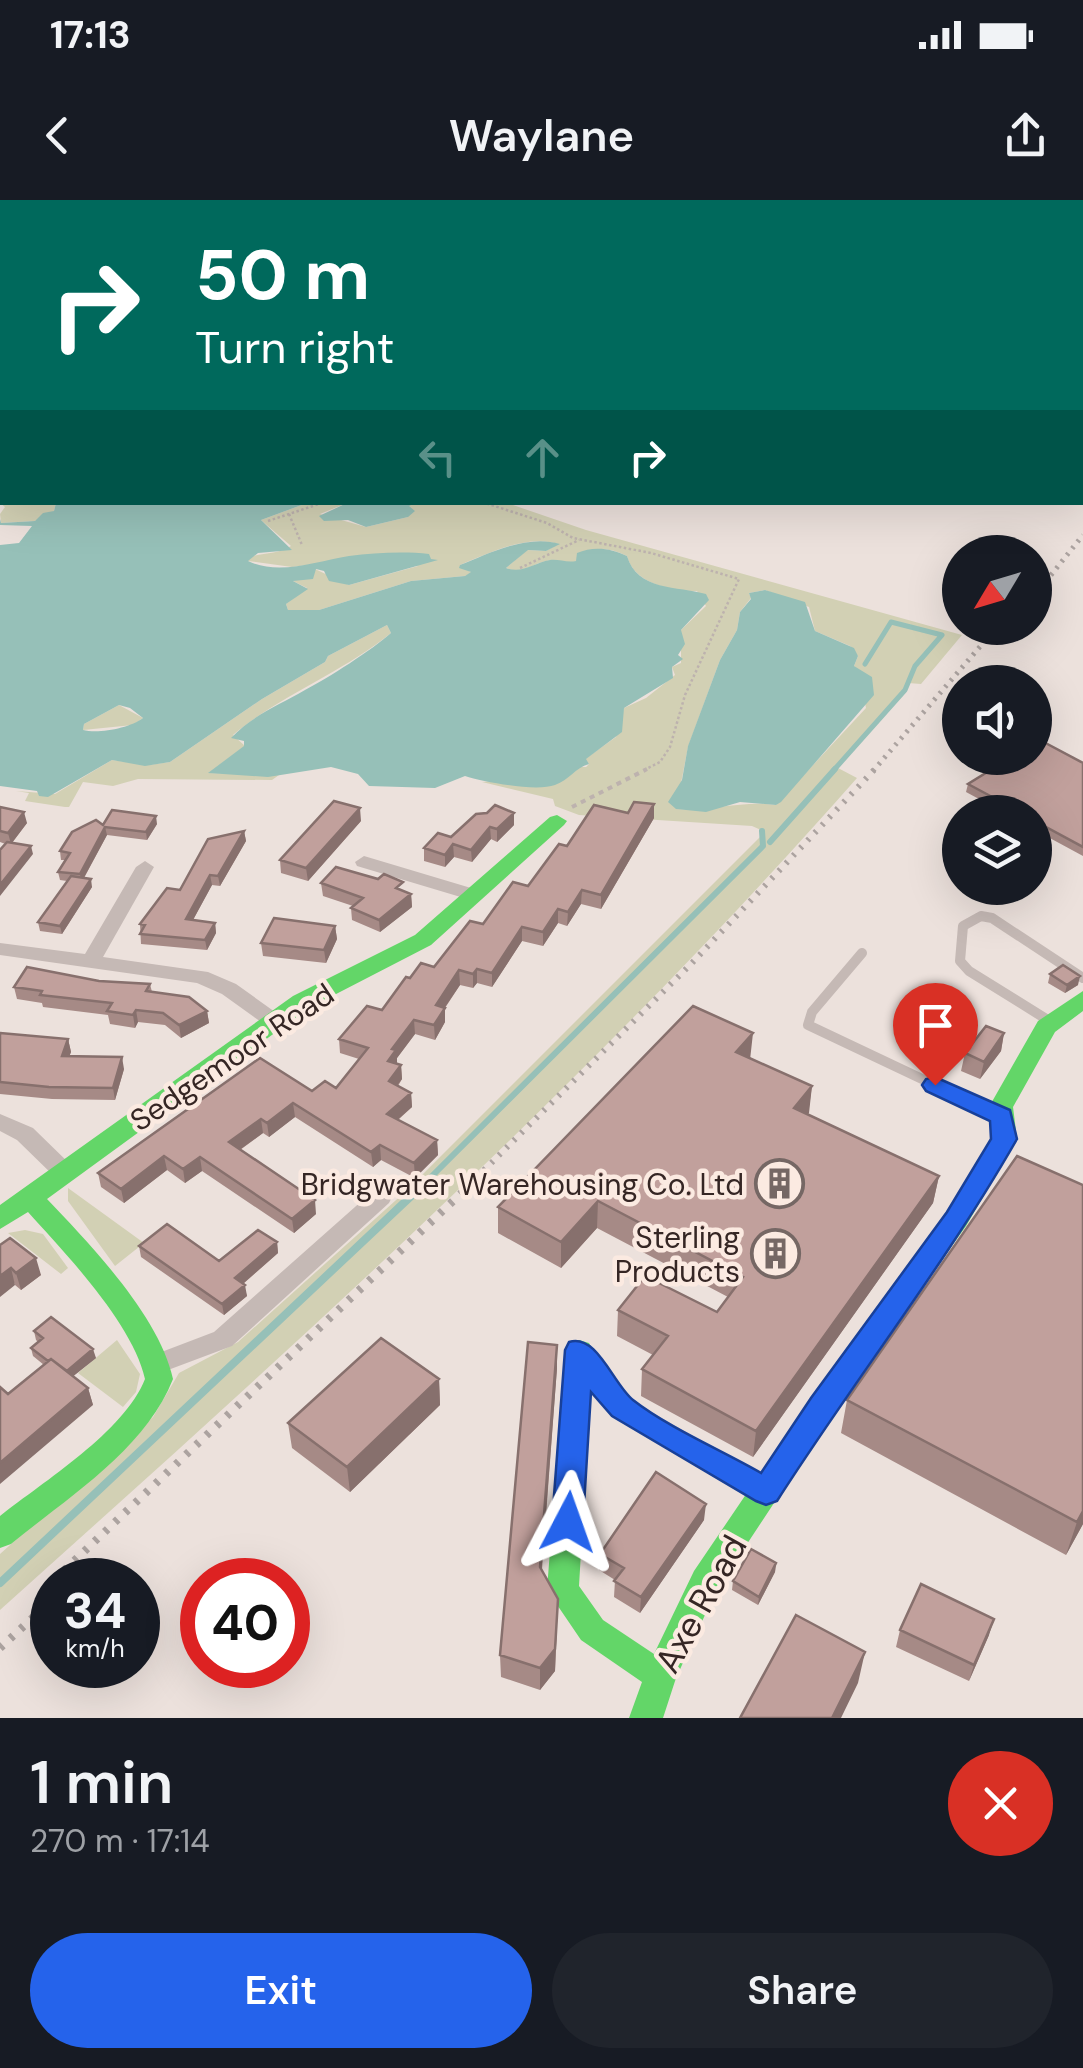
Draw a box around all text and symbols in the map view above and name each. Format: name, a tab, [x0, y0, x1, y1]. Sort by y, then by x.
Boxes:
text: 17:13	[50, 10, 131, 60]
text: Waylane	[449, 106, 634, 165]
icon: back	[30, 108, 85, 163]
icon: share	[998, 108, 1053, 163]
text: 50 m	[195, 230, 370, 321]
icon: right	[30, 240, 160, 370]
text: Turn right	[195, 318, 394, 377]
icon: left	[410, 430, 465, 485]
icon: ahead	[515, 430, 570, 485]
icon: right	[620, 430, 675, 485]
north arrow	[942, 535, 1052, 645]
map controls	[942, 535, 1052, 905]
button: sound	[942, 665, 1052, 775]
button: layers	[942, 795, 1052, 905]
street label: Sedgemoor Road	[123, 974, 341, 1140]
pin	[893, 983, 978, 1086]
icon: arrive	[908, 998, 963, 1053]
building icon: Bridgwater Warehousing Co. Ltd	[753, 1158, 805, 1210]
place label: Bridgwater Warehousing Co. Ltd	[301, 1165, 744, 1204]
place label: Sterling Products	[615, 1218, 740, 1291]
building icon: Sterling Products	[749, 1228, 801, 1280]
position arrow	[516, 1470, 620, 1574]
street label: Axe Road	[644, 1527, 758, 1681]
speed limit sign: 40	[180, 1558, 310, 1688]
text: 34	[64, 1578, 126, 1644]
text: km/h	[65, 1632, 125, 1665]
text: 1 min	[30, 1743, 173, 1822]
button: close	[948, 1751, 1053, 1856]
text: 270 m · 17:14	[30, 1820, 210, 1862]
button: Exit	[30, 1933, 532, 2048]
button: Share	[552, 1933, 1053, 2048]

